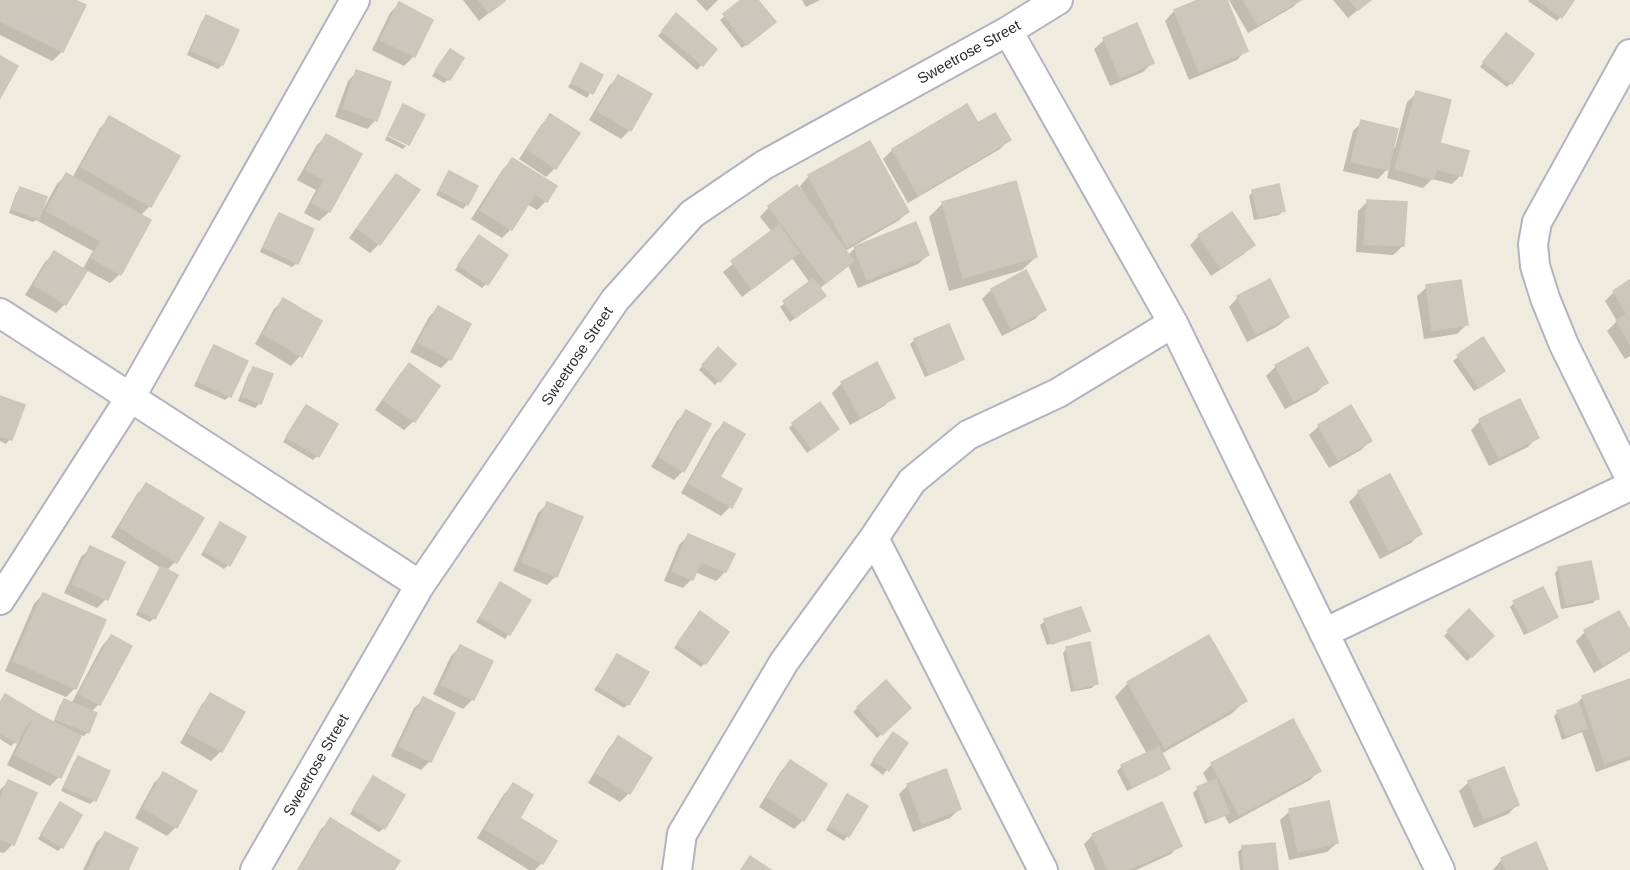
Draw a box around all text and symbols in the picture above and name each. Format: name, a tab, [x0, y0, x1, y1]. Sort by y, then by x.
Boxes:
street label: Sweetrose Street	[914, 16, 1024, 87]
street label: Sweetrose Street	[537, 303, 616, 408]
street label: Sweetrose Street	[279, 710, 352, 819]

